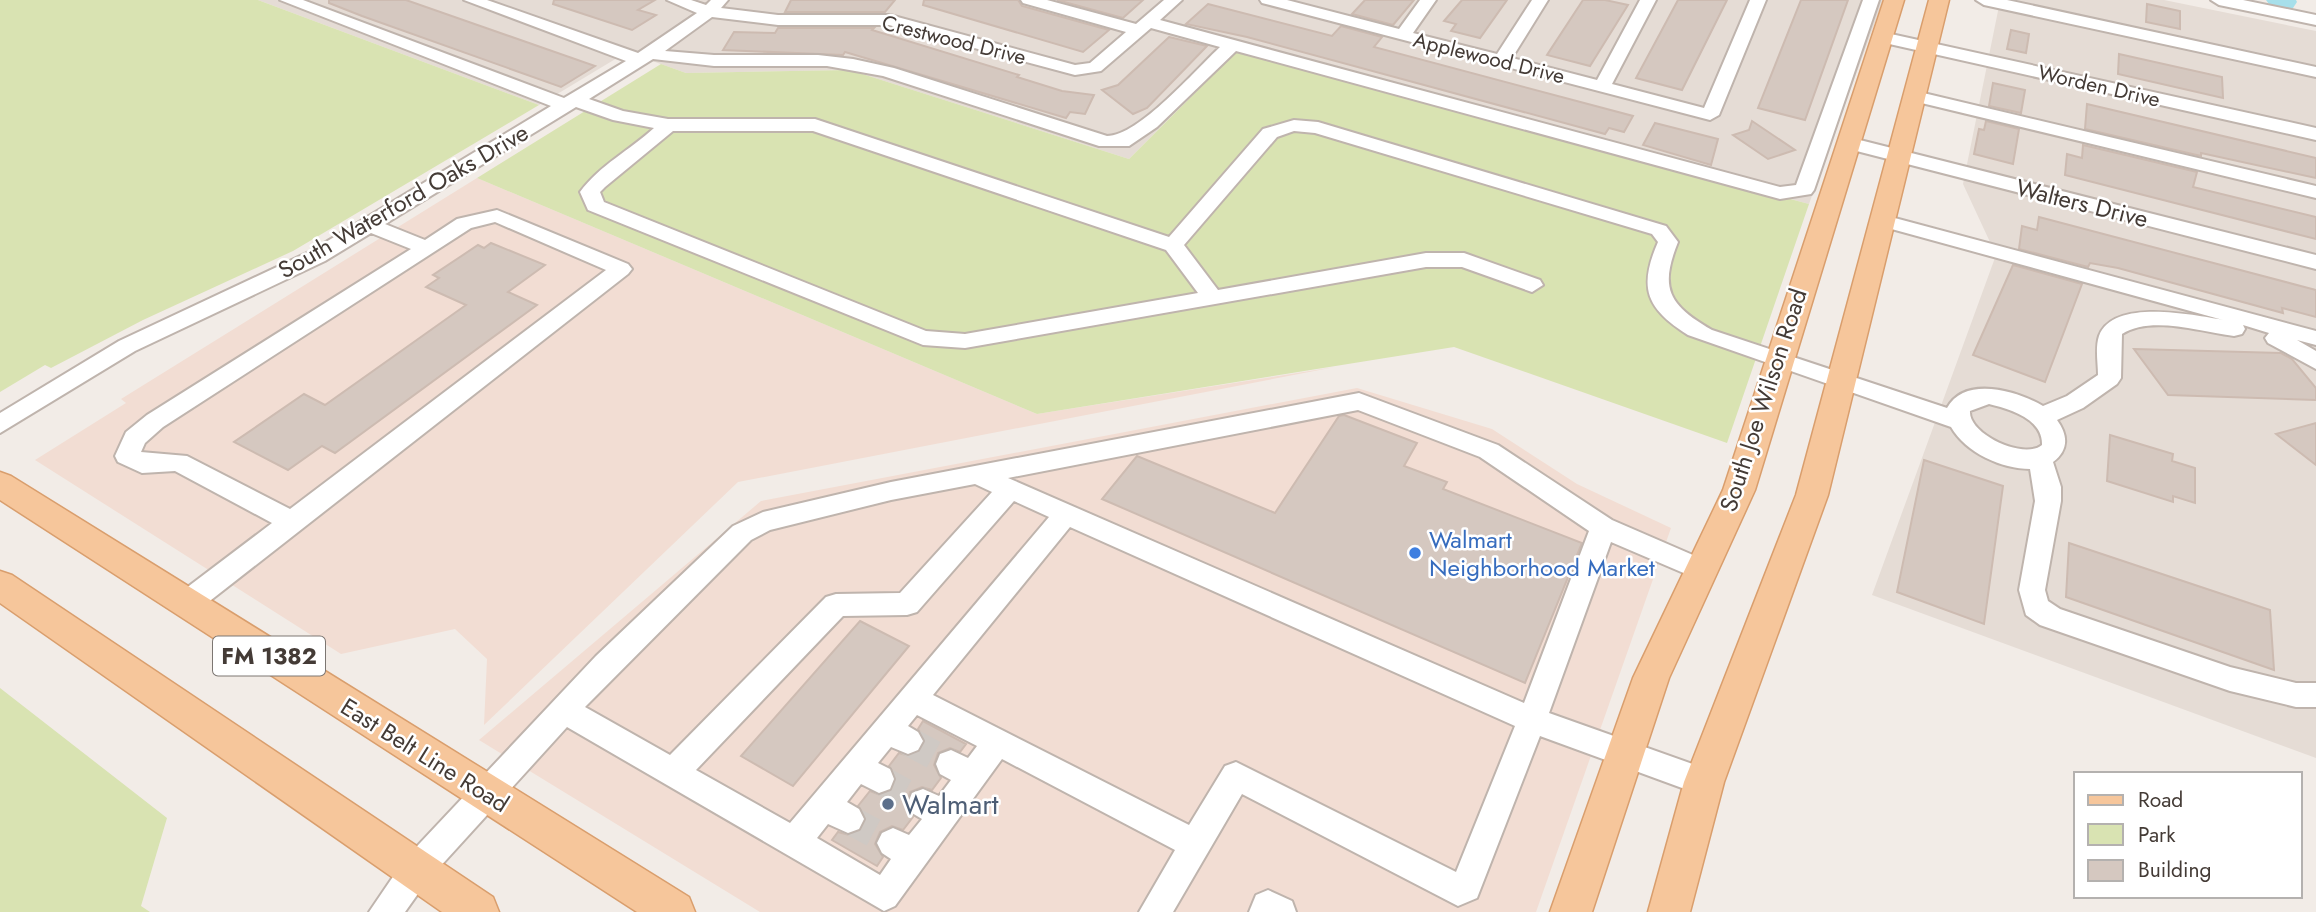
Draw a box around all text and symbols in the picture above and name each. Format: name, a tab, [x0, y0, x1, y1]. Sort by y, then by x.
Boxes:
street label: Crestwood Drive	[879, 8, 1029, 72]
street label: Applewood Drive	[1410, 25, 1568, 91]
street label: Worden Drive	[2035, 57, 2163, 115]
street label: South Waterford Oaks Drive	[271, 115, 535, 287]
street label: Walters Drive	[2012, 170, 2152, 236]
street label: South Joe Wilson Road	[1710, 284, 1816, 516]
place label: Walmart Neighborhood Market	[1429, 522, 1655, 585]
marker: Walmart Neighborhood Market	[1407, 545, 1423, 561]
road number: FM 1382	[213, 636, 325, 676]
street label: East Belt Line Road	[334, 689, 516, 821]
legend	[2074, 772, 2302, 898]
place label: Walmart	[902, 784, 999, 825]
text: Road	[2138, 785, 2183, 815]
marker: Walmart	[880, 796, 896, 812]
text: Park	[2138, 820, 2176, 850]
text: Building	[2138, 855, 2211, 885]

